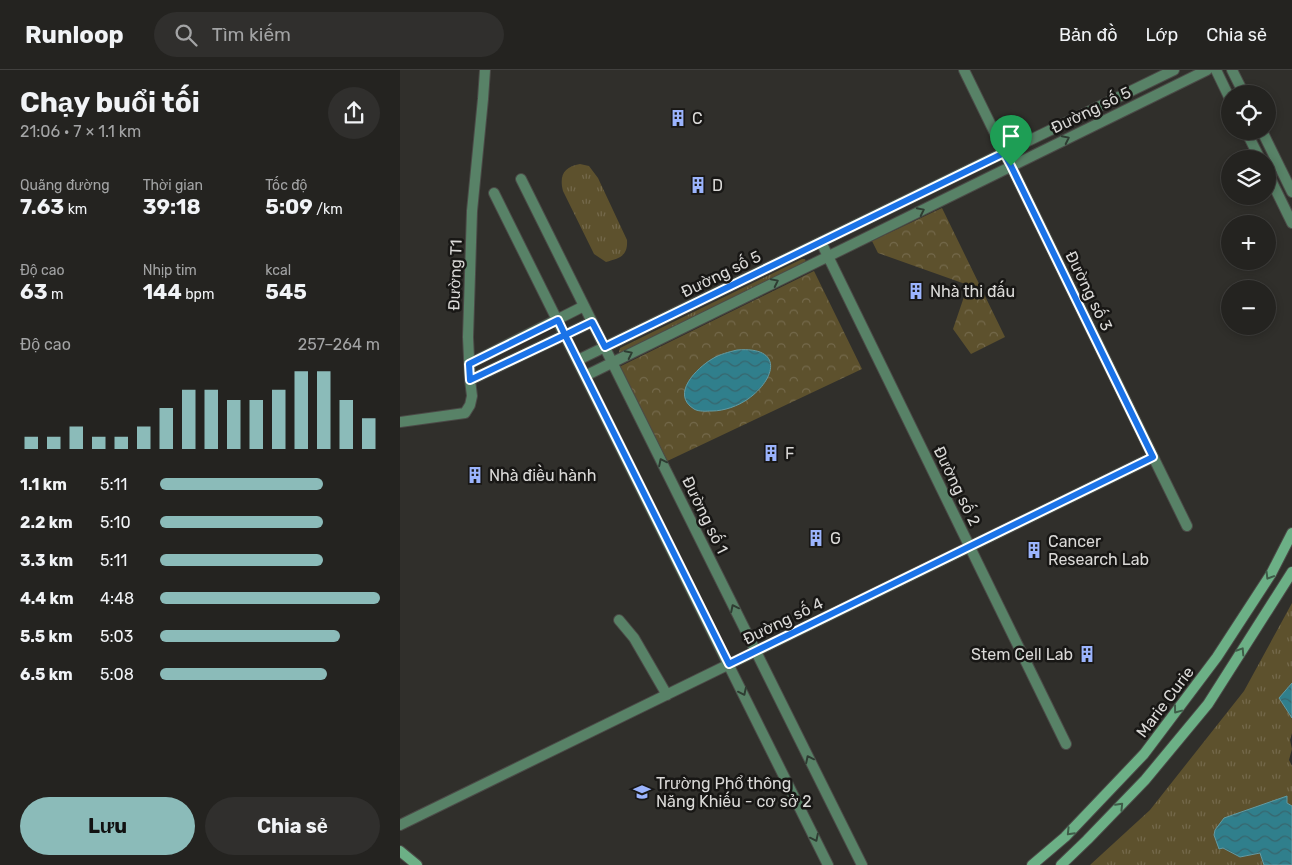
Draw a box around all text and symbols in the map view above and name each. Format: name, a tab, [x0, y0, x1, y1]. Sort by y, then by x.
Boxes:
search box	[154, 12, 504, 57]
text: Runloop	[25, 21, 124, 49]
icon: search	[172, 21, 200, 49]
text: Tìm kiếm	[212, 23, 291, 46]
text: Bản đồ	[1059, 24, 1117, 46]
text: Lớp	[1145, 24, 1178, 46]
text: Chia sẻ	[1206, 24, 1267, 46]
street label: Đường số 5	[1047, 81, 1134, 137]
map controls	[1221, 85, 1276, 335]
button: locate	[1221, 85, 1276, 140]
text: Chạy buổi tối	[20, 86, 200, 119]
button: share	[328, 87, 380, 139]
building icon: C	[668, 108, 688, 128]
place label: C	[692, 109, 703, 128]
pin	[990, 115, 1032, 166]
text: 21:06 · 7 × 1.1 km	[20, 122, 141, 141]
icon: arrive	[997, 122, 1025, 150]
one-way arrow	[1061, 135, 1070, 145]
button: layers	[1221, 150, 1276, 205]
building icon: D	[688, 175, 708, 195]
place label: D	[712, 176, 723, 195]
text: Quãng đường	[20, 177, 110, 194]
text: Thời gian	[143, 177, 203, 194]
text: Tốc độ	[265, 177, 307, 194]
text: 7.63	[20, 194, 64, 219]
text: 39:18	[143, 194, 201, 219]
text: 5:09	[265, 194, 313, 219]
text: km	[64, 201, 87, 218]
text: /km	[313, 201, 343, 218]
one-way arrow	[915, 207, 924, 217]
button: +	[1221, 215, 1276, 270]
street label: Đường T1	[444, 239, 466, 311]
street label: Đường số 5	[677, 245, 764, 301]
street label: Đường số 3	[1062, 247, 1118, 334]
text: Độ cao	[20, 262, 64, 279]
text: Nhịp tim	[143, 262, 197, 279]
text: kcal	[265, 262, 291, 279]
one-way arrow	[770, 278, 779, 288]
text: 63	[20, 279, 48, 304]
text: 144	[143, 279, 182, 304]
text: 545	[265, 279, 307, 304]
place label: Nhà thi đấu	[930, 280, 1015, 301]
button: −	[1221, 280, 1276, 335]
building icon: Nhà thi đấu	[906, 281, 926, 301]
text: m	[48, 286, 63, 303]
text: bpm	[182, 286, 214, 303]
text: Độ cao	[20, 335, 71, 354]
text: 257–264 m	[298, 335, 380, 354]
one-way arrow	[624, 350, 633, 360]
street label: Đường số 2	[930, 442, 986, 529]
building icon: F	[761, 443, 781, 463]
place label: F	[785, 444, 794, 463]
one-way arrow	[658, 458, 668, 467]
place label: Nhà điều hành	[489, 464, 597, 485]
building icon: Nhà điều hành	[465, 465, 485, 485]
street label: Đường số 1	[678, 473, 733, 557]
text: 1.1 km	[20, 475, 67, 494]
text: 5:11	[100, 475, 127, 494]
text: 2.2 km	[20, 513, 73, 532]
text: 5:10	[100, 513, 131, 532]
building icon: G	[806, 528, 826, 548]
place label: G	[830, 529, 841, 548]
place label: Cancer Research Lab	[1048, 532, 1149, 569]
building icon: Cancer Research Lab	[1024, 540, 1044, 560]
text: 3.3 km	[20, 551, 73, 570]
text: 5:11	[100, 551, 127, 570]
one-way arrow	[1266, 570, 1276, 579]
text: 4.4 km	[20, 589, 74, 608]
text: 4:48	[100, 589, 134, 608]
street label: Đường số 4	[739, 592, 826, 649]
one-way arrow	[730, 604, 740, 613]
text: 5.5 km	[20, 627, 73, 646]
text: 5:03	[100, 627, 133, 646]
building icon: Stem Cell Lab	[1077, 644, 1097, 664]
place label: Stem Cell Lab	[971, 645, 1073, 664]
one-way arrow	[1235, 647, 1245, 656]
street label: Marie Curie	[1132, 663, 1198, 741]
text: 6.5 km	[20, 665, 73, 684]
text: 5:08	[100, 665, 134, 684]
one-way arrow	[737, 687, 747, 696]
one-way arrow	[1175, 704, 1183, 713]
one-way arrow	[805, 755, 815, 764]
place label: Trường Phổ thông Năng Khiếu - cơ sở 2	[656, 774, 812, 811]
school or university icon: Trường Phổ thông Năng Khiếu - cơ sở 2	[632, 782, 652, 802]
button: Lưu	[20, 797, 195, 855]
button: Chia sẻ	[205, 797, 380, 855]
one-way arrow	[1114, 803, 1123, 812]
one-way arrow	[1067, 826, 1076, 835]
one-way arrow	[809, 833, 819, 842]

